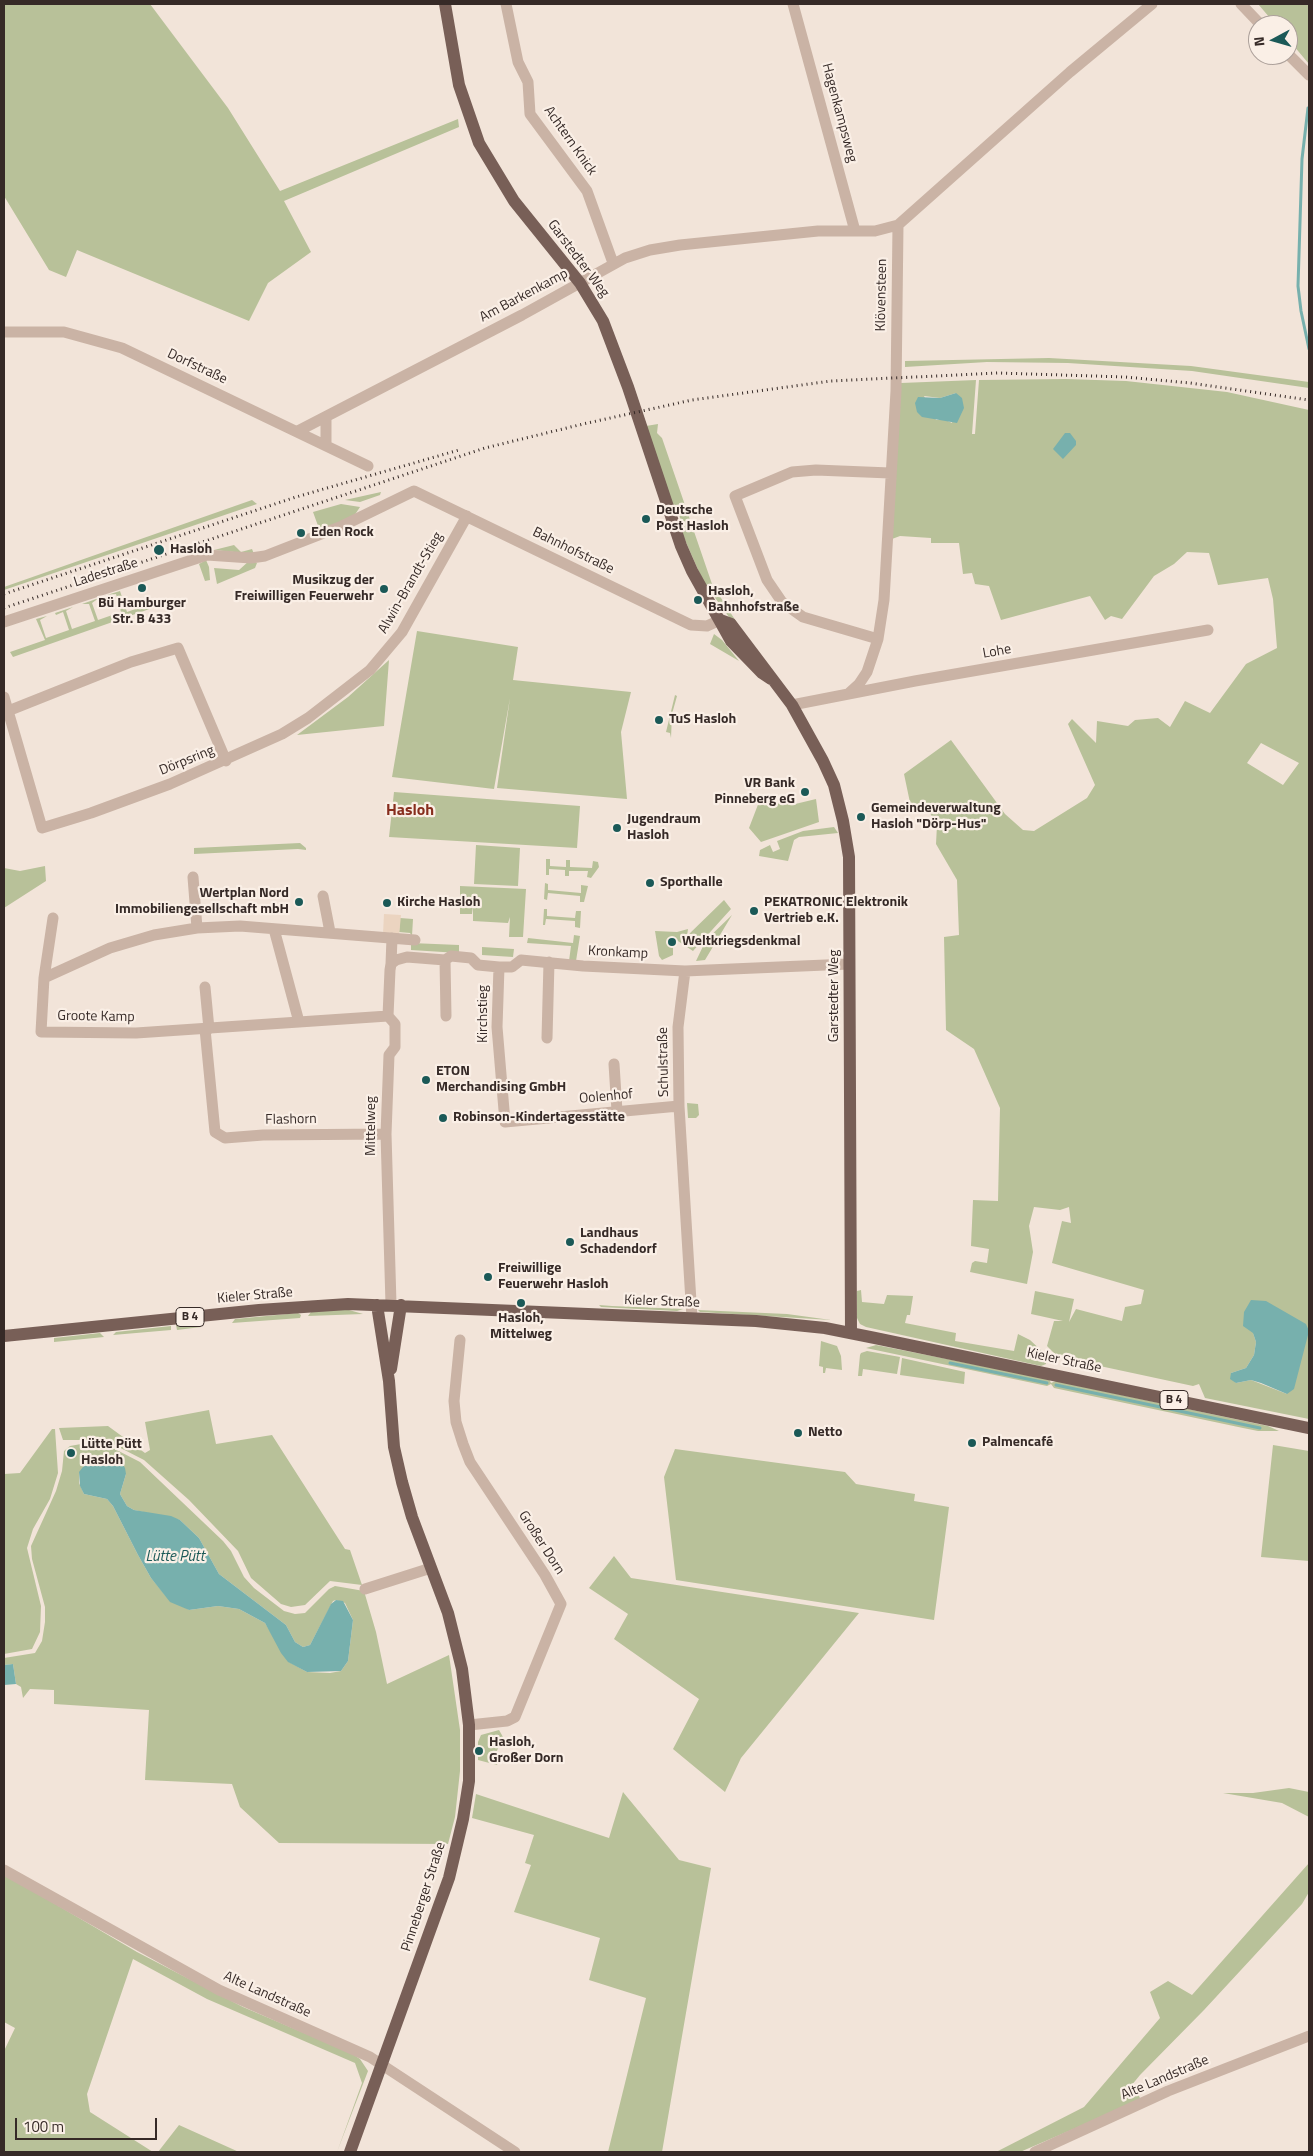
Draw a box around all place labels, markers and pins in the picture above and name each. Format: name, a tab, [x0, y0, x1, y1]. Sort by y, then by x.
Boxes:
place label: Deutsche Post Hasloh	[656, 503, 729, 536]
marker: Deutsche Post Hasloh	[640, 513, 652, 525]
place label: Eden Rock	[311, 525, 374, 541]
marker: Eden Rock	[295, 527, 307, 539]
place label: Hasloh	[170, 542, 212, 558]
marker: Hasloh	[152, 543, 166, 557]
place label: Musikzug der Freiwilligen Feuerwehr	[234, 573, 374, 606]
marker: Bü Hamburger Str. B 433	[136, 582, 148, 594]
marker: Musikzug der Freiwilligen Feuerwehr	[378, 583, 390, 595]
place label: Hasloh, Bahnhofstraße	[708, 584, 799, 616]
marker: Hasloh, Bahnhofstraße	[692, 594, 704, 606]
place label: Bü Hamburger Str. B 433	[98, 596, 186, 628]
place label: TuS Hasloh	[669, 712, 736, 728]
marker: TuS Hasloh	[653, 714, 665, 726]
place label: VR Bank Pinneberg eG	[714, 776, 795, 809]
marker: VR Bank Pinneberg eG	[799, 786, 811, 798]
place label: Gemeindeverwaltung Hasloh "Dörp-Hus"	[871, 801, 1001, 834]
marker: Gemeindeverwaltung Hasloh "Dörp-Hus"	[855, 811, 867, 823]
place label: Jugendraum Hasloh	[627, 812, 701, 844]
marker: Jugendraum Hasloh	[611, 822, 623, 834]
place label: Sporthalle	[660, 875, 723, 891]
marker: Sporthalle	[644, 877, 656, 889]
place label: Wertplan Nord Immobiliengesellschaft mbH	[115, 886, 289, 919]
place label: Kirche Hasloh	[397, 895, 481, 911]
place label: PEKATRONIC Elektronik Vertrieb e.K.	[764, 895, 908, 928]
marker: Wertplan Nord Immobiliengesellschaft mbH	[293, 896, 305, 908]
marker: Kirche Hasloh	[381, 897, 393, 909]
marker: PEKATRONIC Elektronik Vertrieb e.K.	[748, 905, 760, 917]
place label: Weltkriegsdenkmal	[682, 934, 800, 950]
marker: Weltkriegsdenkmal	[666, 936, 678, 948]
place label: ETON Merchandising GmbH	[436, 1064, 566, 1096]
marker: ETON Merchandising GmbH	[420, 1074, 432, 1086]
place label: Robinson-Kindertagesstätte	[453, 1110, 625, 1126]
marker: Robinson-Kindertagesstätte	[437, 1112, 449, 1124]
place label: Landhaus Schadendorf	[580, 1226, 657, 1258]
marker: Landhaus Schadendorf	[564, 1236, 576, 1248]
place label: Freiwillige Feuerwehr Hasloh	[498, 1261, 609, 1294]
marker: Freiwillige Feuerwehr Hasloh	[482, 1271, 494, 1283]
marker: Hasloh, Mittelweg	[515, 1297, 527, 1309]
place label: Hasloh, Mittelweg	[490, 1311, 552, 1344]
place label: Netto	[808, 1425, 842, 1441]
marker: Netto	[792, 1427, 804, 1439]
place label: Palmencafé	[982, 1435, 1053, 1451]
place label: Lütte Pütt Hasloh	[81, 1437, 142, 1470]
marker: Palmencafé	[966, 1437, 978, 1449]
marker: Lütte Pütt Hasloh	[65, 1447, 77, 1459]
place label: Hasloh, Großer Dorn	[489, 1735, 564, 1768]
marker: Hasloh, Großer Dorn	[473, 1745, 485, 1757]

